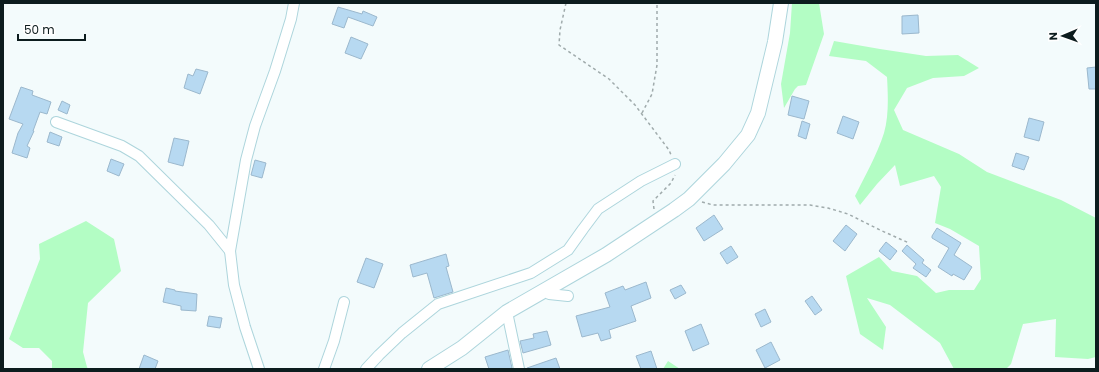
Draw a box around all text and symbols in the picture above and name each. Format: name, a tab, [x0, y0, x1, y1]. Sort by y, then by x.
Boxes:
scale bar	[18, 16, 85, 42]
north arrow	[1043, 16, 1083, 56]
text: 50 m	[24, 21, 55, 38]
text: N	[1045, 32, 1061, 41]

